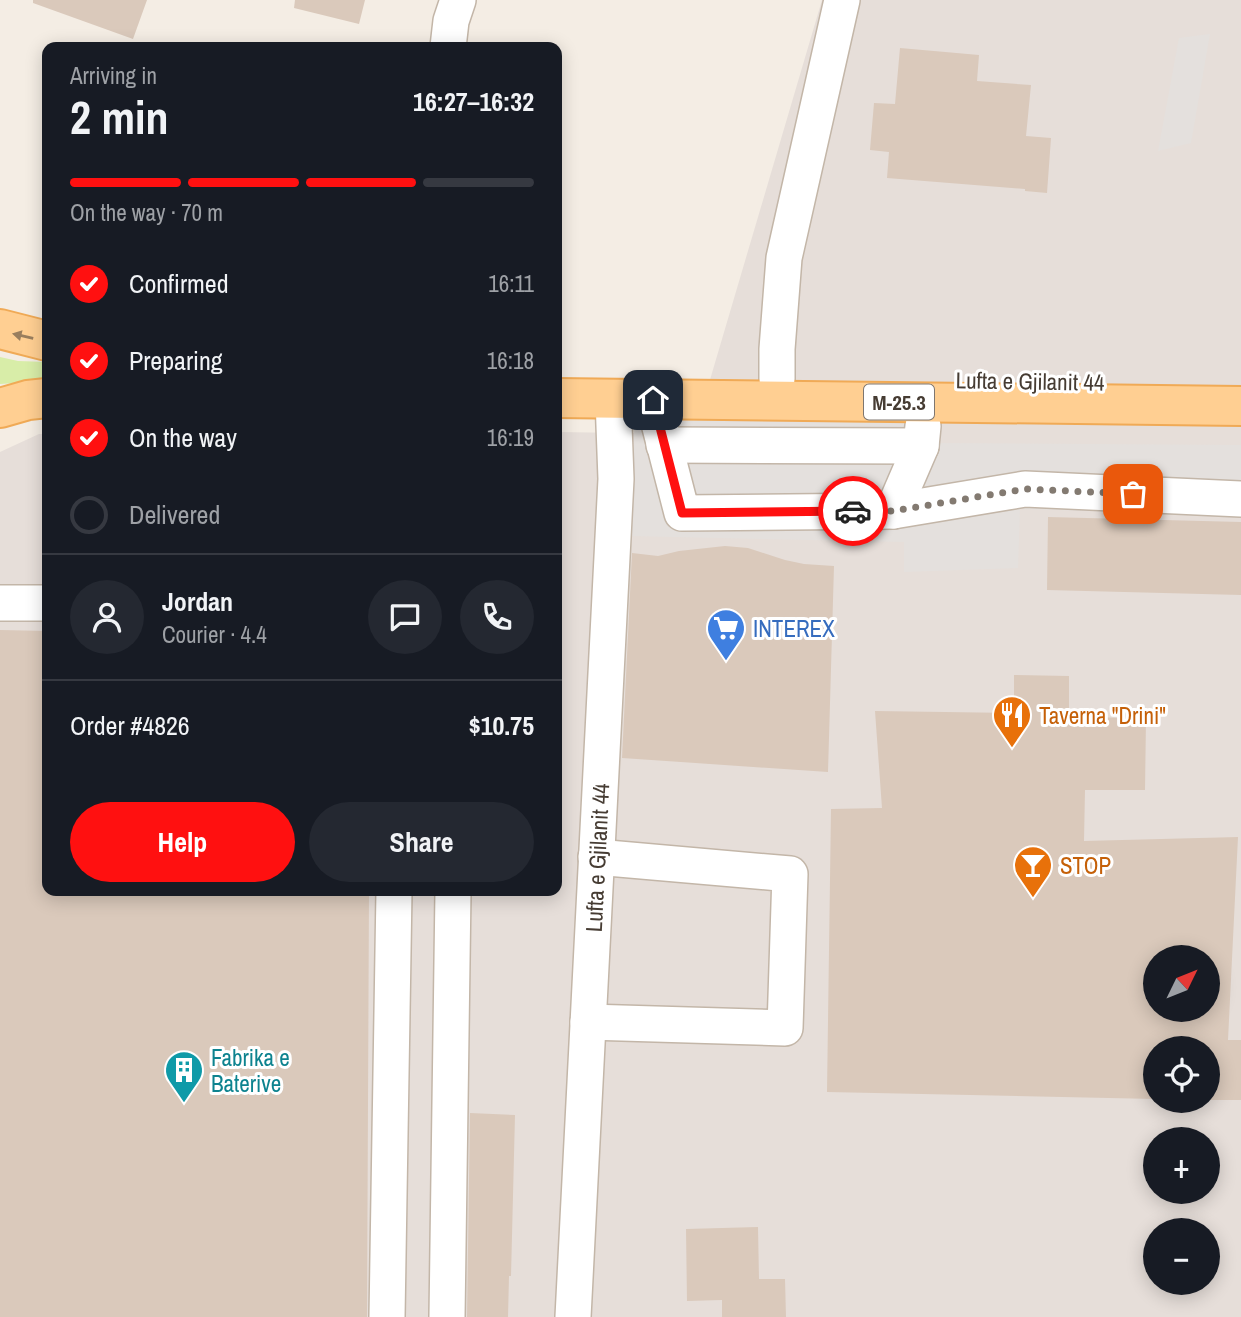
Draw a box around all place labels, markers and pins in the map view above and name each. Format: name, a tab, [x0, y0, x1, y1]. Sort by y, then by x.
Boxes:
pin	[623, 370, 683, 430]
pin	[1103, 464, 1163, 524]
supermarket icon: INTEREX	[705, 607, 747, 662]
place label: INTEREX	[753, 613, 835, 644]
restaurant icon: Taverna "Drini"	[991, 694, 1033, 749]
place label: Taverna "Drini"	[1039, 700, 1166, 731]
bar icon: STOP	[1012, 844, 1054, 899]
place label: STOP	[1060, 850, 1111, 881]
place label: Fabrika e Baterive	[211, 1042, 290, 1099]
building icon: Fabrika e Baterive	[163, 1049, 205, 1104]

